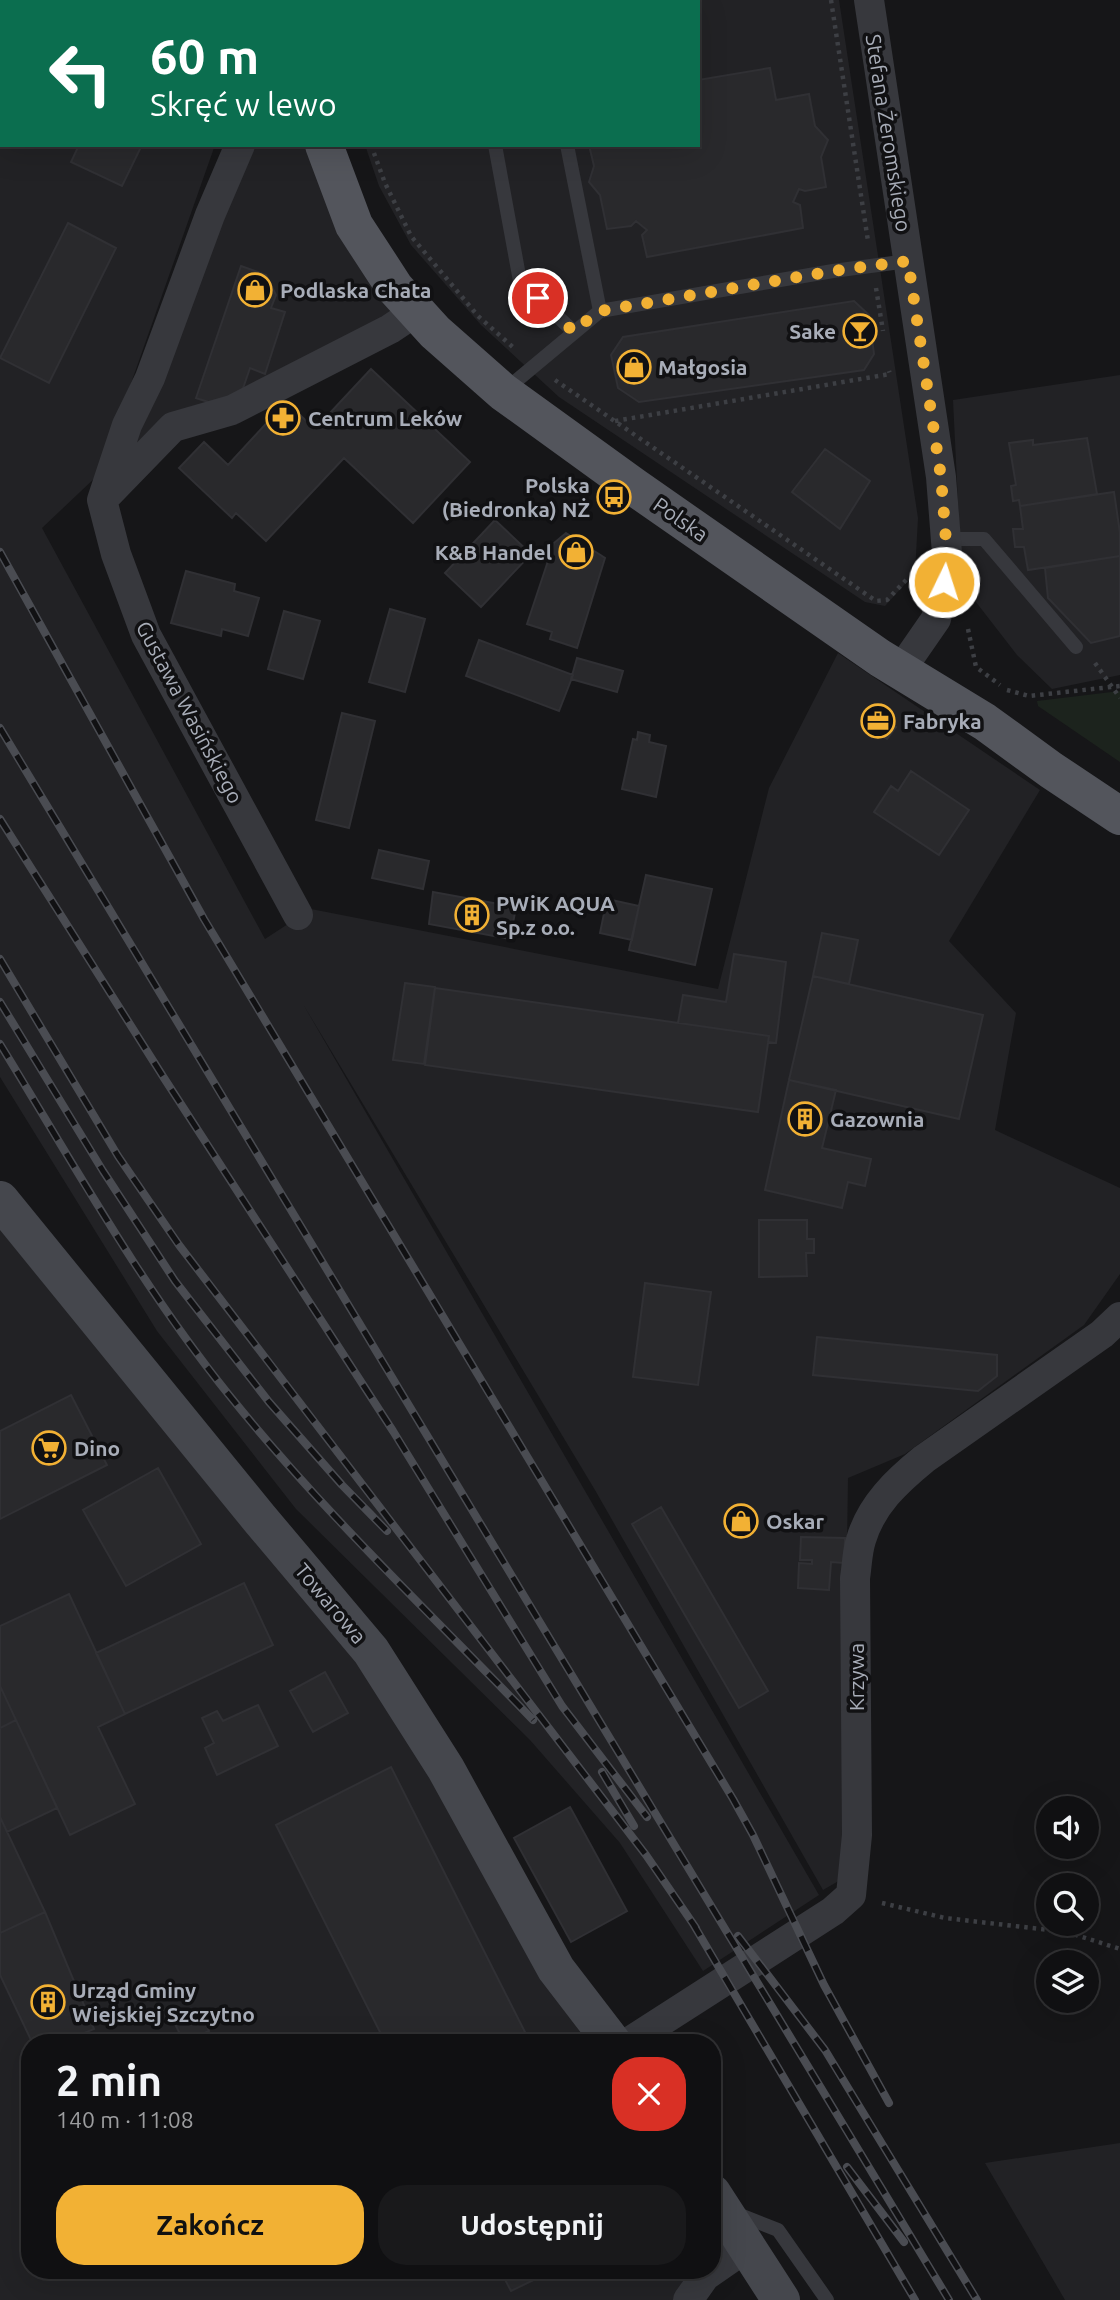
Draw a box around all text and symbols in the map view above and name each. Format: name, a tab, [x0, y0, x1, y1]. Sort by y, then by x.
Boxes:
icon: left	[35, 28, 126, 119]
text: 60 m	[150, 28, 259, 83]
street label: Stefana Żeromskiego	[862, 32, 916, 234]
text: Skręć w lewo	[150, 86, 337, 122]
pin	[508, 268, 568, 328]
shop icon: Podlaska Chata	[236, 271, 274, 309]
place label: Podlaska Chata	[280, 278, 431, 302]
icon: arrive	[519, 279, 557, 317]
bar icon: Sake	[841, 312, 879, 350]
place label: Sake	[789, 319, 836, 343]
shop icon: Małgosia	[615, 348, 653, 386]
place label: Małgosia	[658, 355, 747, 379]
pharmacy icon: Centrum Leków	[264, 399, 302, 437]
place label: Centrum Leków	[308, 406, 463, 430]
place label: Polska (Biedronka) NŻ	[442, 473, 590, 521]
bus stop icon: Polska (Biedronka) NŻ	[595, 478, 633, 516]
street label: Polska	[649, 492, 713, 546]
shop icon: K&B Handel	[557, 533, 595, 571]
place label: K&B Handel	[435, 540, 552, 564]
position arrow	[907, 545, 981, 619]
street label: Gustawa Wasińskiego	[132, 617, 248, 807]
office icon: Fabryka	[859, 702, 897, 740]
place label: Fabryka	[903, 709, 982, 733]
place label: PWiK AQUA Sp.z o.o.	[496, 891, 615, 939]
building icon: PWiK AQUA Sp.z o.o.	[453, 896, 491, 934]
building icon: Gazownia	[786, 1100, 824, 1138]
place label: Gazownia	[830, 1107, 924, 1131]
supermarket icon: Dino	[30, 1429, 68, 1467]
place label: Dino	[74, 1436, 120, 1460]
shop icon: Oskar	[722, 1502, 760, 1540]
place label: Oskar	[766, 1509, 824, 1533]
street label: Towarowa	[291, 1558, 371, 1648]
street label: Krzywa	[844, 1643, 868, 1711]
map controls	[1036, 1796, 1099, 2013]
button: sound	[1036, 1796, 1099, 1859]
button: search	[1036, 1873, 1099, 1936]
button: layers	[1036, 1950, 1099, 2013]
place label: Urząd Gminy Wiejskiej Szczytno	[72, 1978, 255, 2026]
building icon: Urząd Gminy Wiejskiej Szczytno	[29, 1983, 67, 2021]
text: 2 min	[56, 2057, 162, 2104]
button: close	[612, 2057, 686, 2131]
text: 140 m · 11:08	[56, 2107, 194, 2132]
button: Zakończ	[56, 2185, 364, 2265]
button: Udostępnij	[378, 2185, 686, 2265]

